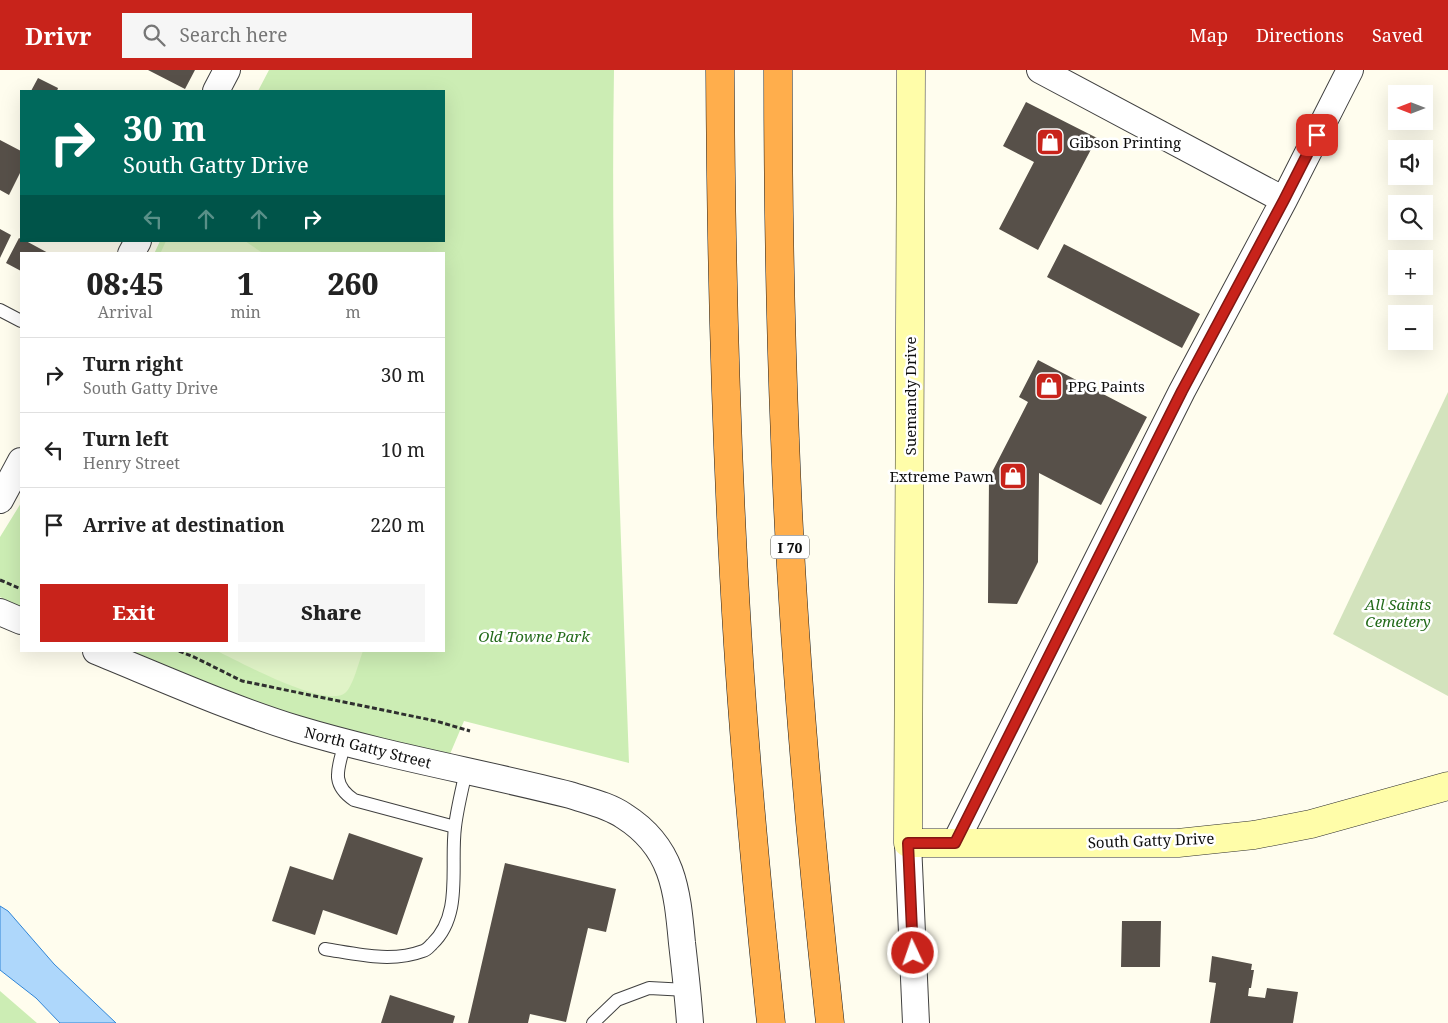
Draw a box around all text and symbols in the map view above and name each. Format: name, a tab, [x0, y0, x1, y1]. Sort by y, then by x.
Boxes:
search box	[122, 13, 472, 58]
text: Drivr	[25, 19, 92, 52]
icon: search	[140, 21, 168, 49]
text: Search here	[180, 22, 287, 48]
text: Map	[1190, 23, 1228, 47]
text: Directions	[1256, 23, 1344, 47]
text: Saved	[1372, 23, 1423, 47]
north arrow	[1388, 85, 1432, 130]
map controls	[1388, 85, 1433, 350]
text: 30 m	[123, 104, 206, 151]
icon: right	[40, 110, 105, 175]
pin	[1296, 114, 1338, 156]
icon: arrive	[1303, 121, 1331, 149]
shop icon: Gibson Printing	[1035, 127, 1065, 157]
place label: Gibson Printing	[1069, 132, 1181, 152]
button: sound	[1388, 140, 1433, 185]
text: South Gatty Drive	[123, 149, 309, 179]
button: search	[1388, 195, 1433, 240]
icon: left	[139, 205, 167, 233]
icon: ahead	[192, 205, 220, 233]
icon: ahead	[245, 205, 273, 233]
icon: right	[298, 205, 326, 233]
button: +	[1388, 250, 1433, 295]
text: 08:45	[87, 263, 164, 304]
text: 1	[237, 263, 254, 304]
text: 260	[327, 263, 378, 304]
text: Arrival	[98, 301, 153, 323]
text: min	[230, 301, 261, 323]
text: m	[345, 301, 361, 323]
button: −	[1388, 305, 1433, 350]
street label: Suemandy Drive	[900, 336, 920, 456]
text: Turn right	[83, 351, 183, 377]
icon: right	[40, 361, 68, 389]
text: 30 m	[381, 362, 425, 388]
shop icon: PPG Paints	[1034, 371, 1064, 401]
place label: PPG Paints	[1068, 376, 1145, 396]
text: South Gatty Drive	[83, 377, 218, 399]
text: Turn left	[83, 426, 169, 452]
icon: left	[40, 436, 68, 464]
text: 10 m	[381, 437, 425, 463]
text: Henry Street	[83, 452, 180, 474]
shop icon: Extreme Pawn	[998, 461, 1028, 491]
place label: Extreme Pawn	[889, 466, 994, 486]
icon: arrive	[40, 511, 68, 539]
text: Arrive at destination	[83, 512, 285, 538]
text: 220 m	[370, 512, 425, 538]
road number: I 70	[771, 536, 809, 558]
button: Exit	[40, 584, 228, 642]
button: Share	[238, 584, 425, 642]
park label: All Saints Cemetery	[1364, 594, 1431, 631]
park label: Old Towne Park	[478, 626, 590, 646]
street label: North Gatty Street	[303, 722, 433, 772]
street label: South Gatty Drive	[1087, 828, 1215, 852]
position arrow	[886, 926, 938, 978]

